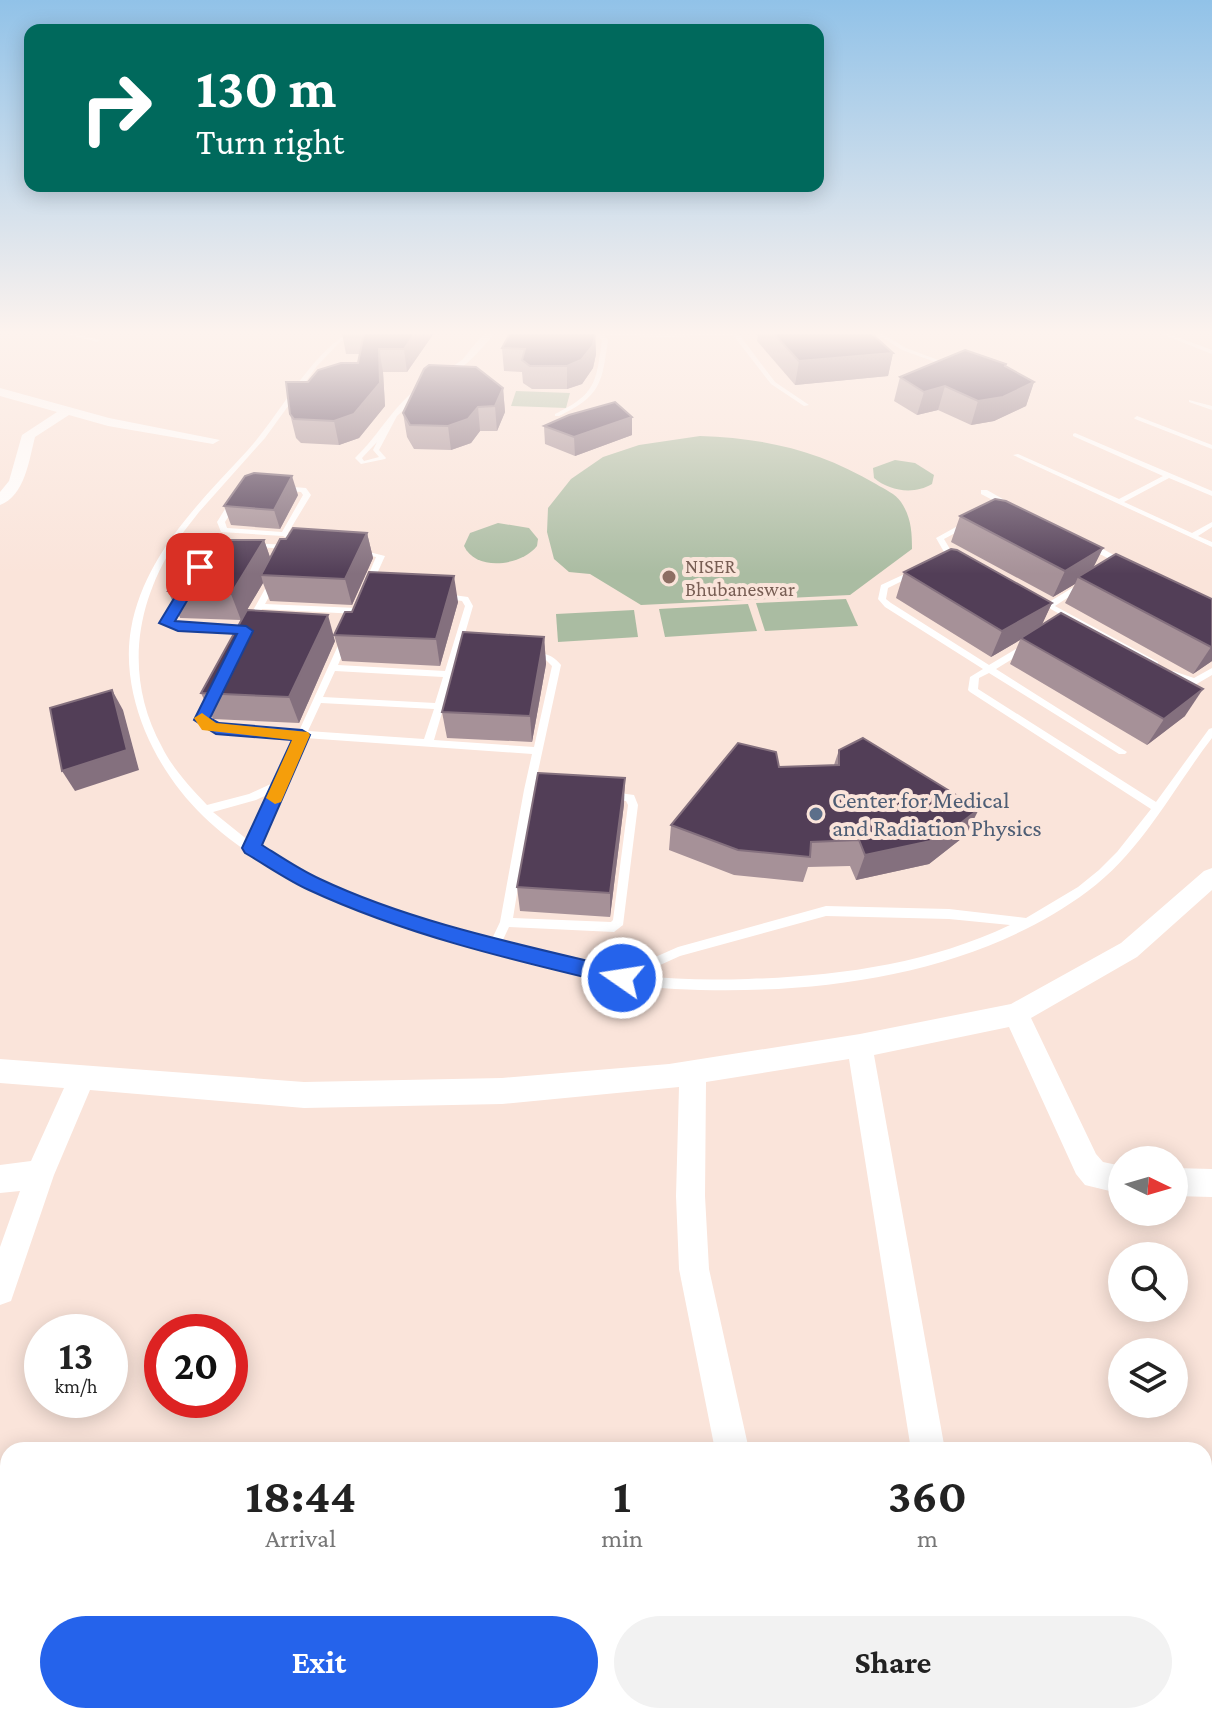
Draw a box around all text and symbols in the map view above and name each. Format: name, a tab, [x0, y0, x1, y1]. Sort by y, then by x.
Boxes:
icon: right	[64, 56, 168, 160]
text: 130 m	[196, 57, 337, 119]
text: Turn right	[196, 122, 344, 162]
pin	[166, 533, 234, 601]
icon: arrive	[178, 545, 222, 589]
place label: NISER Bhubaneswar	[685, 555, 795, 600]
marker: NISER Bhubaneswar	[660, 568, 678, 586]
place label: Center for Medical and Radiation Physics	[832, 786, 1042, 841]
marker: Center for Medical and Radiation Physics	[807, 805, 825, 823]
position arrow	[580, 936, 664, 1020]
north arrow	[1108, 1146, 1188, 1226]
map controls	[1108, 1146, 1188, 1418]
button: search	[1108, 1242, 1188, 1322]
speed limit sign: 20	[144, 1314, 248, 1418]
text: 13	[59, 1333, 93, 1378]
button: layers	[1108, 1338, 1188, 1418]
text: km/h	[54, 1375, 98, 1397]
text: 18:44	[245, 1469, 356, 1522]
text: 1	[613, 1469, 631, 1522]
text: 360	[888, 1469, 967, 1522]
text: Arrival	[265, 1524, 336, 1553]
text: min	[601, 1524, 643, 1553]
text: m	[917, 1524, 938, 1553]
button: Exit	[40, 1616, 598, 1708]
button: Share	[614, 1616, 1172, 1708]

